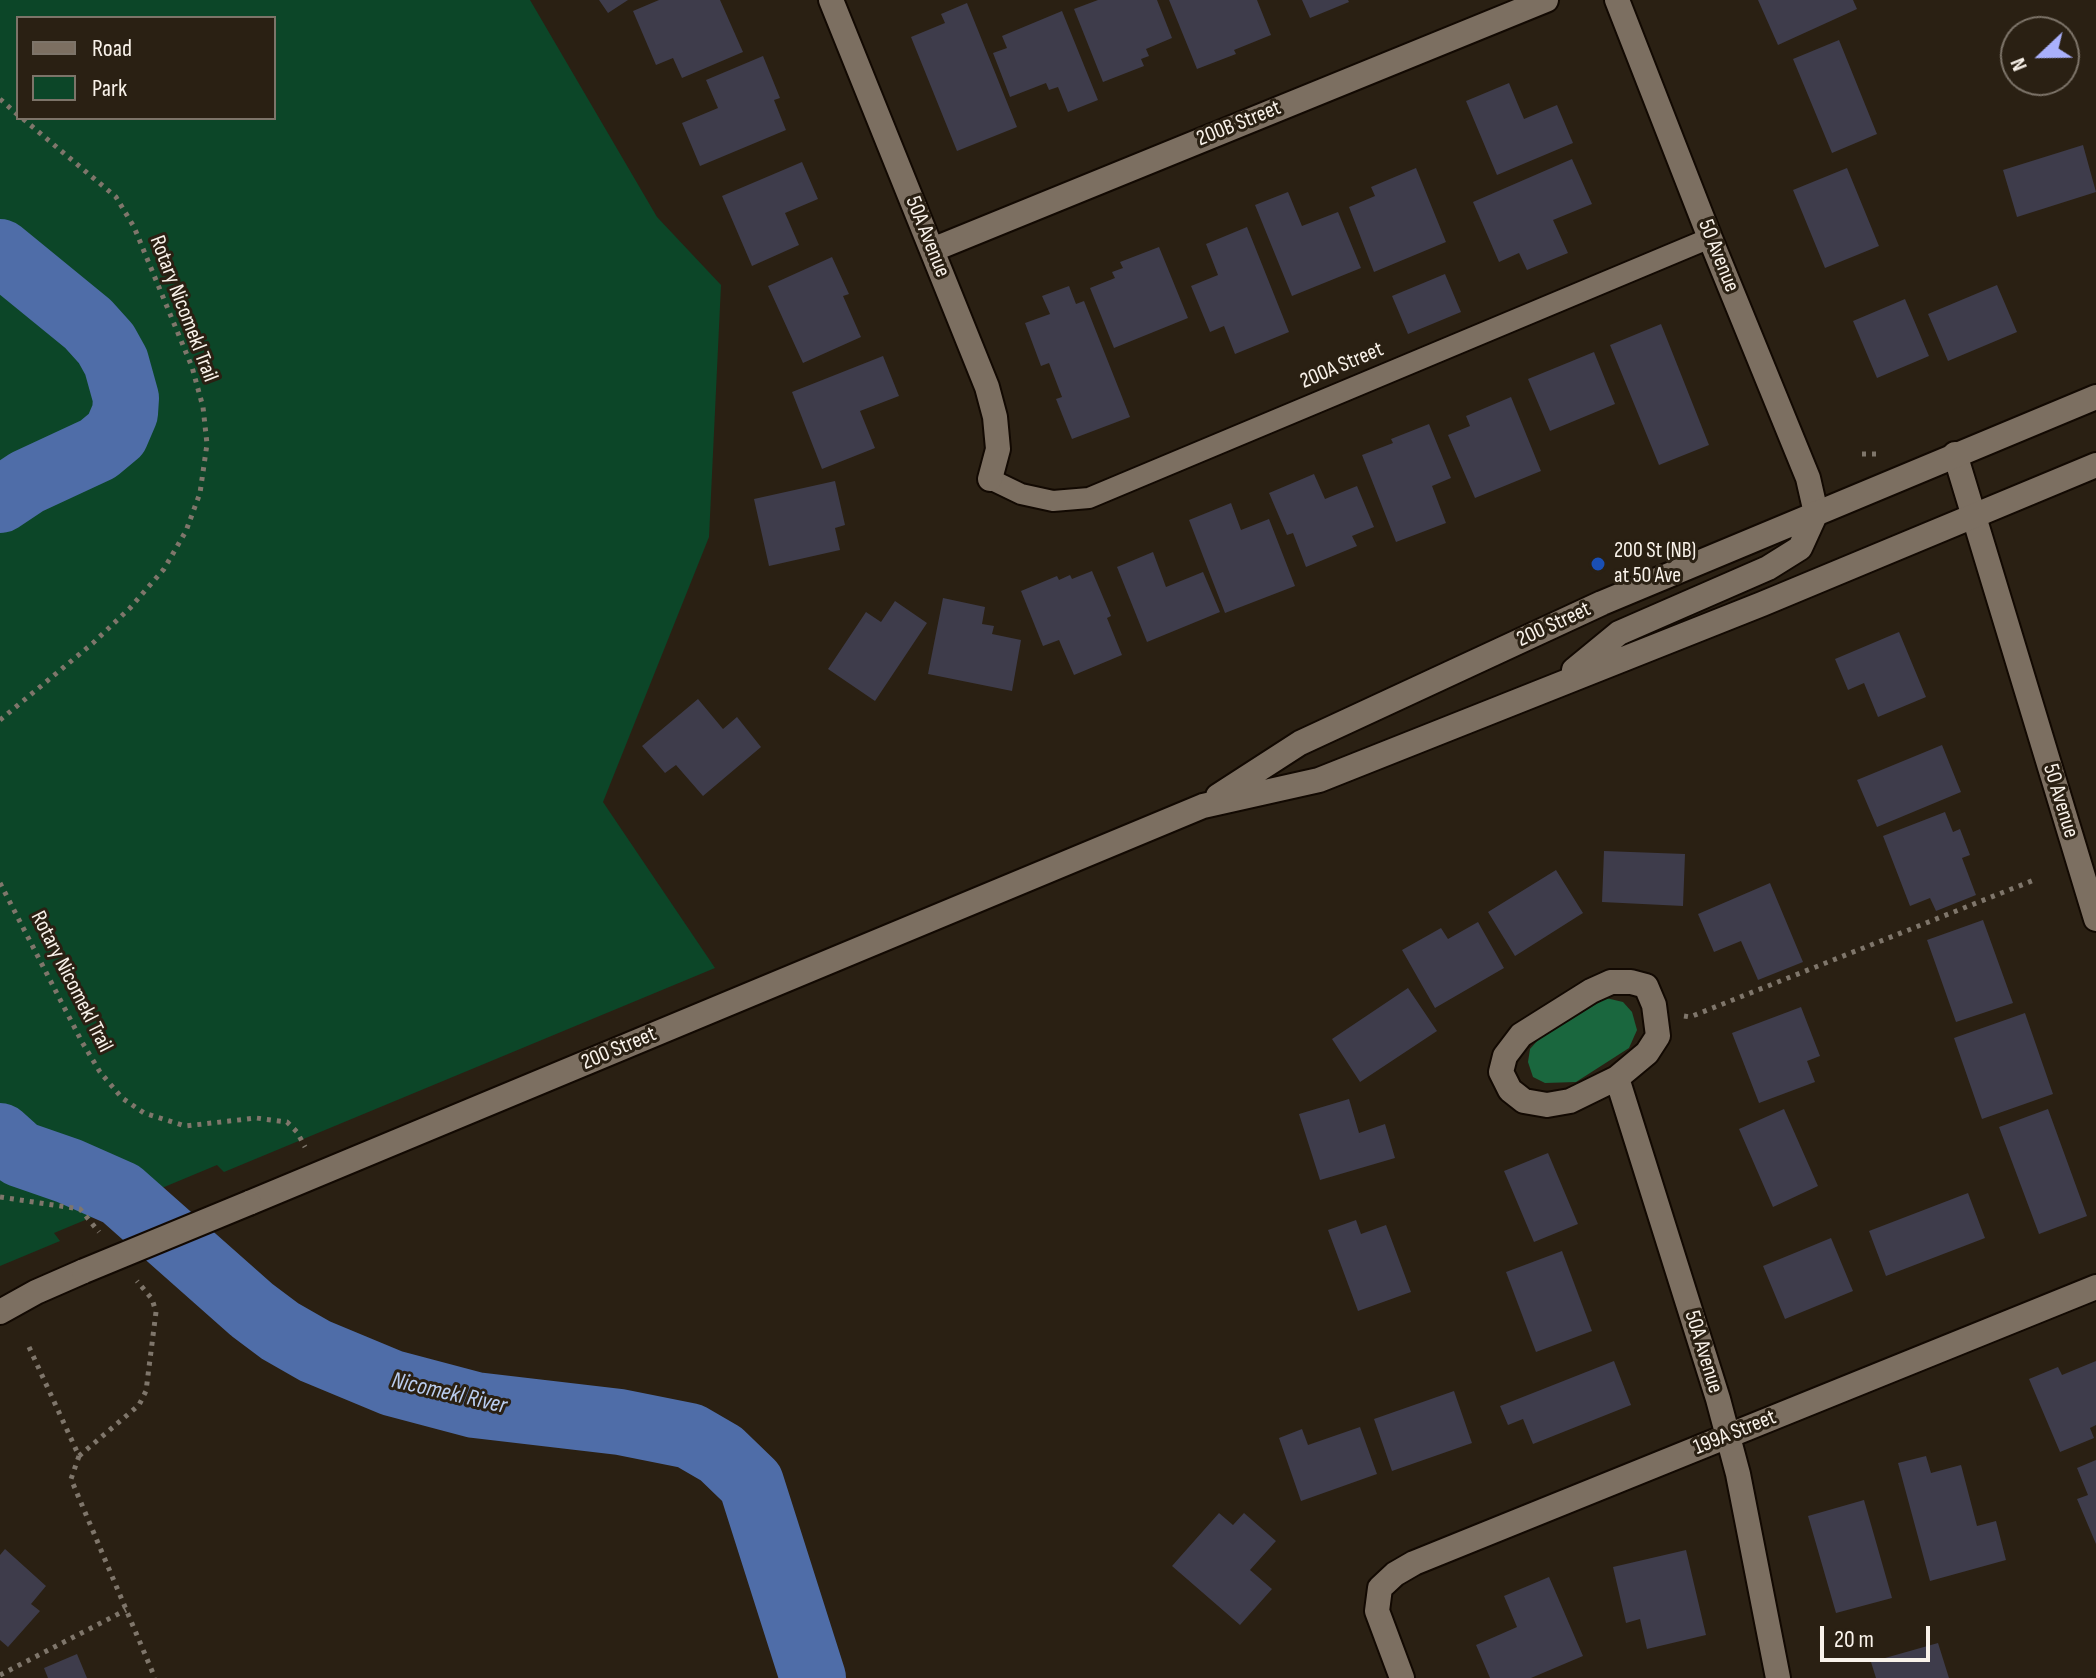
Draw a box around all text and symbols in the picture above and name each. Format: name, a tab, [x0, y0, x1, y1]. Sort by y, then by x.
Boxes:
legend	[16, 16, 276, 120]
north arrow	[2000, 16, 2080, 96]
text: Road	[92, 34, 132, 63]
text: N	[2004, 54, 2034, 75]
text: Park	[92, 74, 127, 103]
street label: 200B Street	[1193, 95, 1285, 153]
street label: 50A Avenue	[899, 193, 955, 281]
street label: 50 Avenue	[1692, 216, 1744, 296]
street label: Rotary Nicomekl Trail	[143, 232, 223, 386]
street label: 200A Street	[1296, 337, 1388, 395]
place label: 200 St (NB) at 50 Ave	[1614, 538, 1696, 590]
marker: 200 St (NB) at 50 Ave	[1589, 555, 1607, 573]
street label: 200 Street	[1513, 596, 1595, 654]
street label: 50 Avenue	[2036, 761, 2084, 841]
street label: Rotary Nicomekl Trail	[24, 907, 118, 1057]
street label: 200 Street	[578, 1021, 660, 1077]
street label: 50A Avenue	[1678, 1307, 1728, 1397]
water label: Nicomekl River	[389, 1367, 509, 1421]
street label: 199A Street	[1690, 1405, 1780, 1461]
scale bar	[1824, 1610, 1934, 1660]
text: 20 m	[1834, 1625, 1874, 1654]

